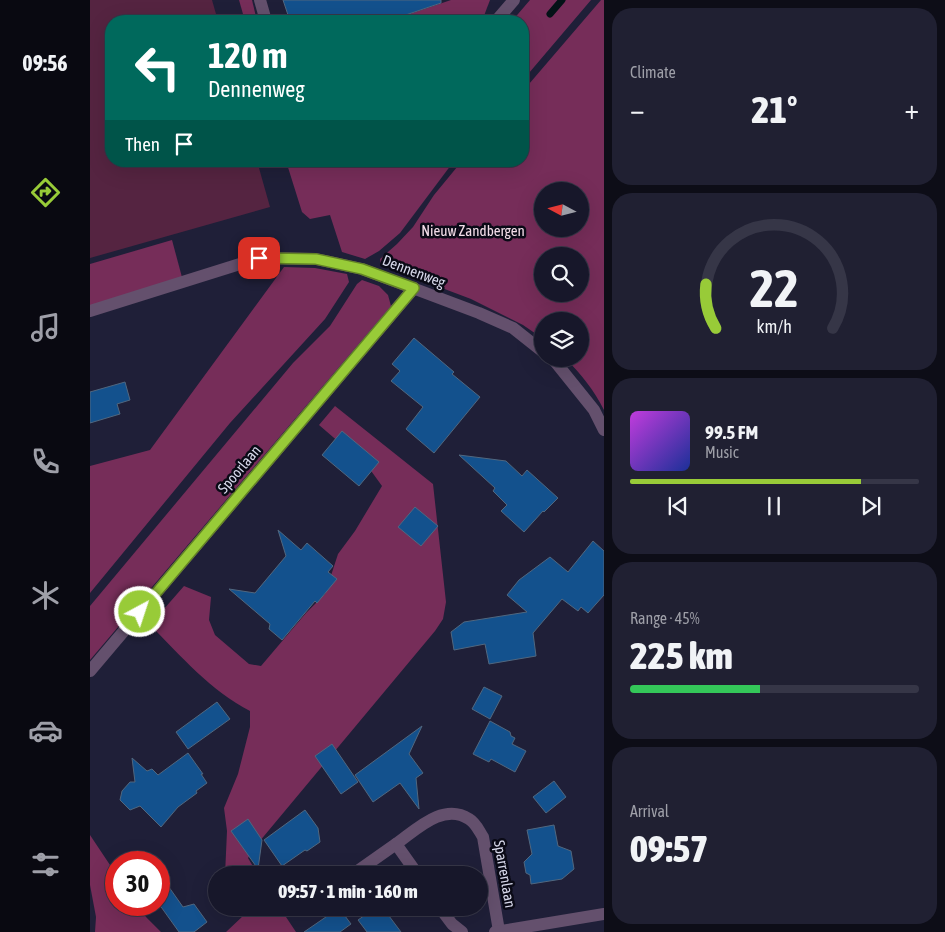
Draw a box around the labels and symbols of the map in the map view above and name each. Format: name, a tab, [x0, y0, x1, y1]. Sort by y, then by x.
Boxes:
north arrow	[534, 182, 589, 238]
park label: Nieuw Zandbergen	[421, 222, 525, 239]
pin	[238, 237, 280, 279]
street label: Dennenweg	[380, 251, 448, 291]
street label: Spoorlaan	[214, 442, 264, 496]
position arrow	[113, 585, 165, 637]
street label: Sparrenlaan	[491, 839, 519, 909]
speed limit sign: 30	[105, 851, 170, 916]

